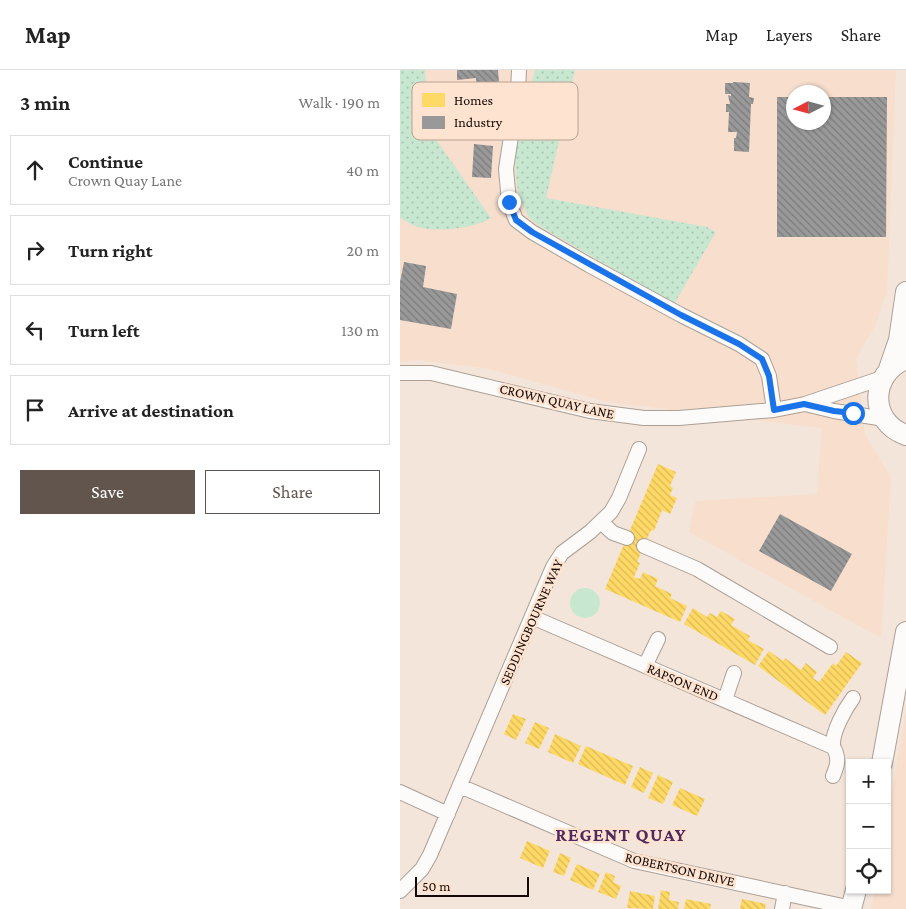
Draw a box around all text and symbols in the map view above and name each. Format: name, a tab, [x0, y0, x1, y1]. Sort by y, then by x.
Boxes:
text: Map	[25, 21, 71, 48]
text: Map	[705, 25, 738, 45]
text: Layers	[766, 25, 813, 45]
text: Share	[841, 25, 881, 45]
legend	[412, 82, 578, 140]
north arrow	[786, 85, 831, 130]
text: 3 min	[20, 91, 70, 115]
text: Homes	[454, 92, 493, 108]
text: Walk · 190 m	[299, 94, 380, 111]
text: Industry	[454, 114, 503, 130]
text: Continue	[68, 151, 143, 172]
icon: ahead	[21, 156, 49, 184]
text: 40 m	[346, 162, 379, 179]
text: Crown Quay Lane	[68, 172, 182, 189]
route end	[498, 191, 521, 214]
icon: right	[21, 236, 49, 264]
text: Turn right	[68, 240, 153, 261]
text: 20 m	[346, 242, 379, 259]
icon: left	[21, 316, 49, 344]
text: Turn left	[68, 320, 140, 341]
text: 130 m	[341, 322, 379, 339]
street label: CROWN QUAY LANE	[498, 380, 616, 422]
icon: arrive	[21, 396, 49, 424]
text: Arrive at destination	[68, 400, 234, 421]
route start	[842, 402, 865, 425]
button: Save	[20, 470, 195, 514]
button: Share	[205, 470, 380, 514]
street label: SEDDINGBOURNE WAY	[496, 556, 566, 687]
street label: RAPSON END	[645, 660, 721, 704]
map controls	[846, 759, 891, 894]
button: +	[846, 759, 891, 804]
button: −	[846, 804, 891, 849]
district label: REGENT QUAY	[555, 824, 687, 845]
street label: ROBERTSON DRIVE	[624, 849, 737, 889]
button: locate	[846, 849, 891, 894]
scale bar	[415, 874, 529, 897]
text: 50 m	[422, 878, 450, 894]

